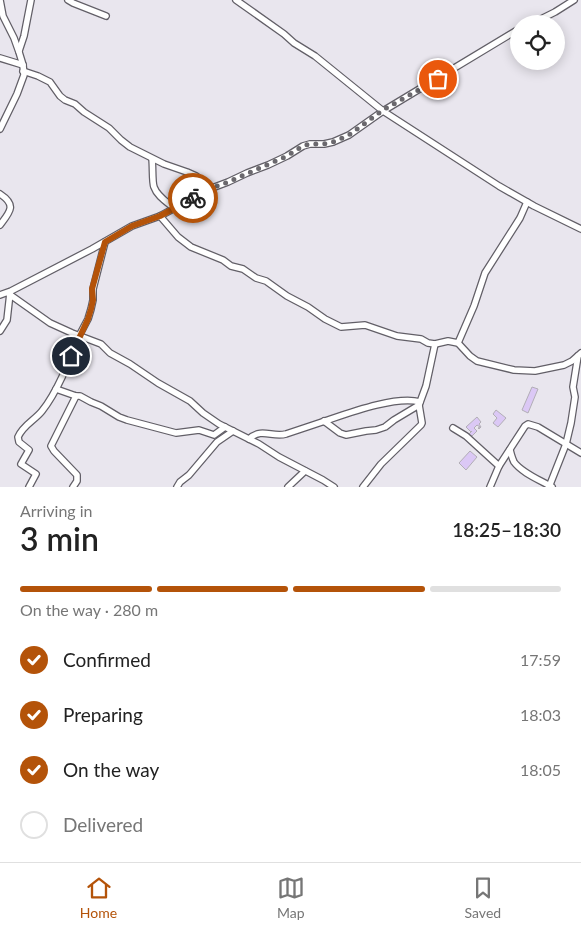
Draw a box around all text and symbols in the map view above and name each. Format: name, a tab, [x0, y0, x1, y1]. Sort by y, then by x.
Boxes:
map controls	[510, 15, 565, 70]
button: locate	[510, 15, 565, 70]
pin	[417, 58, 459, 100]
icon: bag	[424, 65, 452, 93]
courier	[168, 173, 218, 223]
icon: bike	[179, 184, 207, 212]
pin	[50, 335, 92, 377]
icon: home	[57, 342, 85, 370]
text: Arriving in	[20, 501, 93, 520]
text: 18:25–18:30	[452, 518, 561, 541]
text: 3 min	[20, 519, 99, 558]
text: On the way · 280 m	[20, 600, 158, 619]
icon: check	[20, 646, 48, 674]
text: Confirmed	[63, 648, 151, 671]
text: 17:59	[520, 650, 561, 669]
icon: check	[20, 701, 48, 729]
text: Preparing	[63, 703, 143, 726]
text: 18:03	[520, 705, 561, 724]
icon: check	[20, 756, 48, 784]
text: On the way	[63, 758, 159, 781]
text: 18:05	[520, 760, 561, 779]
text: Delivered	[63, 813, 143, 836]
tab: Home	[80, 874, 117, 921]
tab: Map	[277, 874, 305, 921]
tab: Saved	[465, 874, 501, 921]

